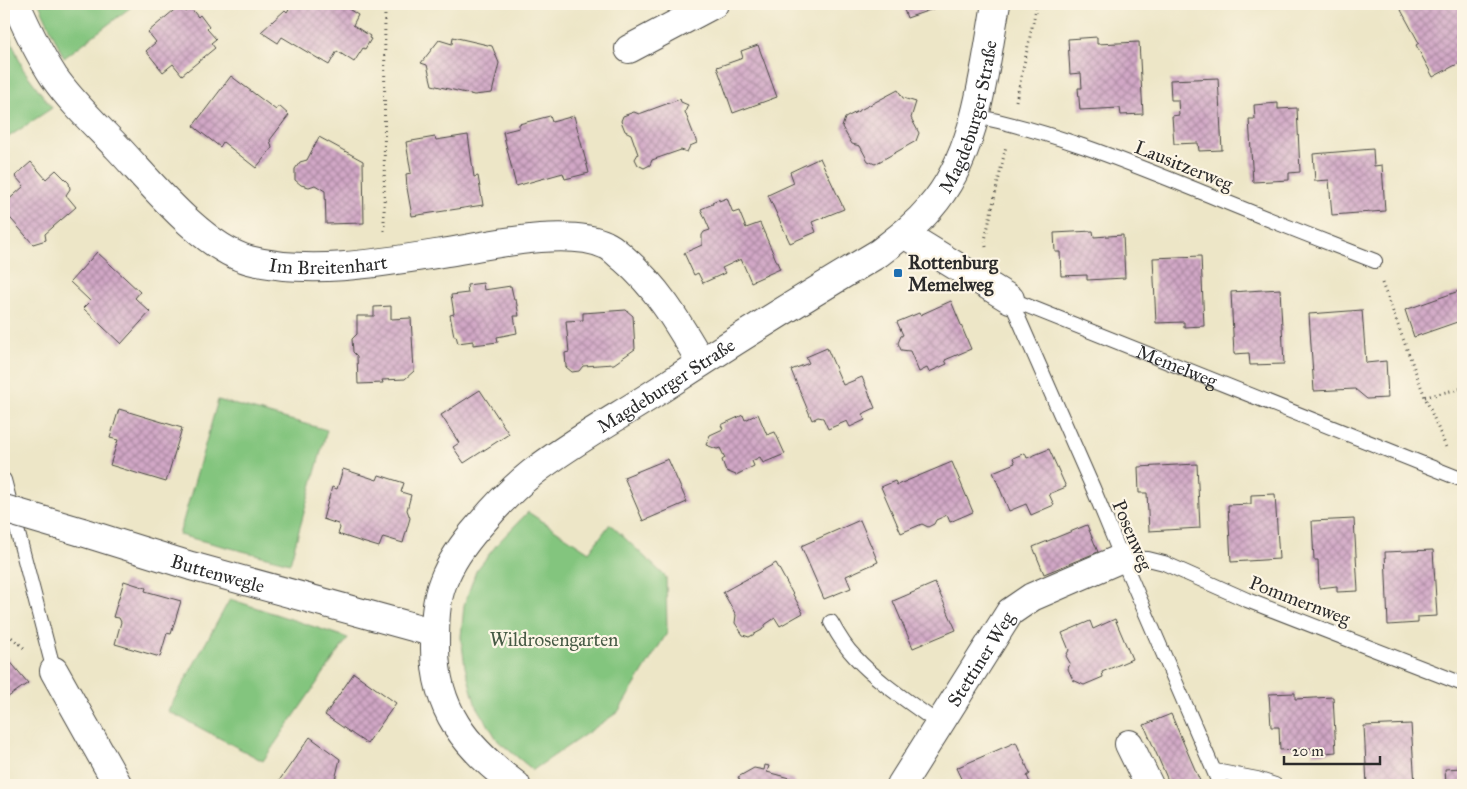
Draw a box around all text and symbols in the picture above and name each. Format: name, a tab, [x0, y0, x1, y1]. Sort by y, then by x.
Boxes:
street label: Magdeburger Straße	[934, 38, 1002, 197]
street label: Lausitzerweg	[1131, 135, 1236, 197]
street label: Im Breitenhart	[268, 251, 389, 279]
place label: Rottenburg Memelweg	[908, 251, 999, 297]
marker: Rottenburg Memelweg	[892, 267, 904, 279]
street label: Magdeburger Straße	[593, 333, 739, 438]
street label: Memelweg	[1133, 340, 1221, 394]
street label: Posenweg	[1107, 497, 1158, 574]
street label: Buttenwegle	[168, 549, 267, 598]
street label: Pommernweg	[1246, 571, 1354, 631]
street label: Stettiner Weg	[942, 607, 1020, 711]
park label: Wildrosengarten	[490, 628, 618, 652]
scale bar	[1284, 734, 1381, 766]
text: 20 m	[1292, 742, 1324, 760]

